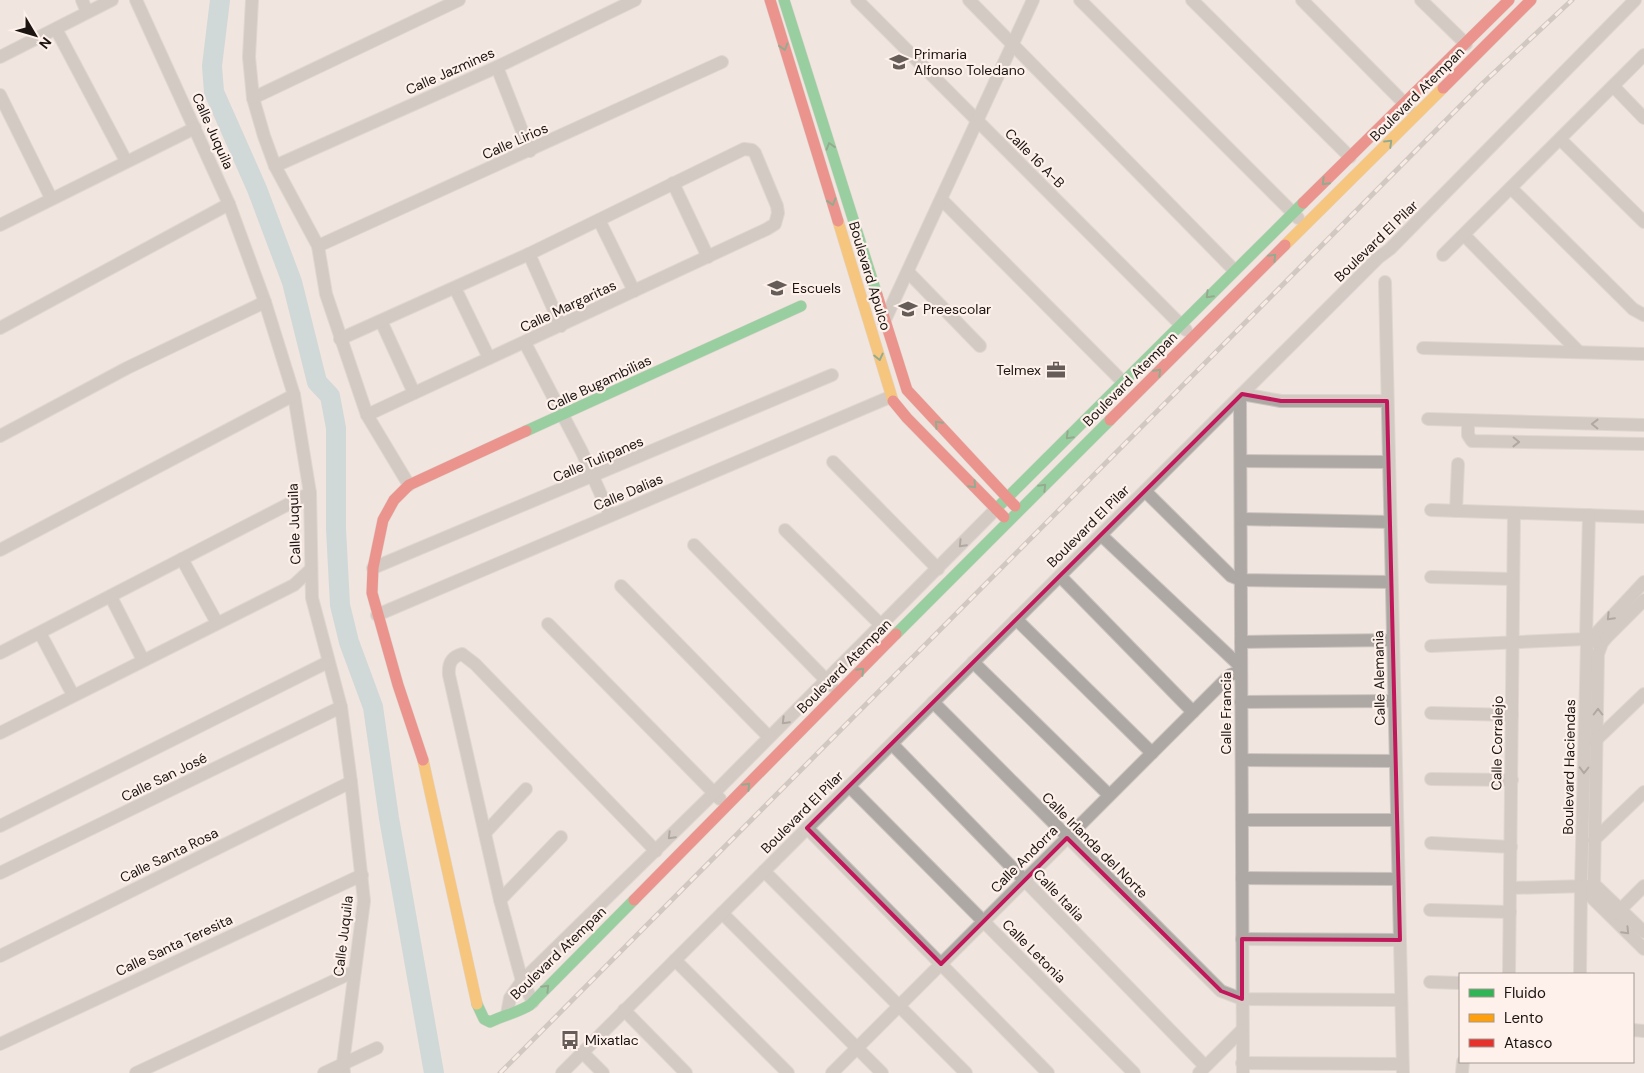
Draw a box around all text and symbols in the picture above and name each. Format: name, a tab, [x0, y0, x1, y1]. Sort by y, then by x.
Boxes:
north arrow	[10, 10, 60, 60]
text: N	[35, 33, 55, 53]
one-way arrow	[778, 42, 788, 50]
street label: Calle Jazmines	[403, 43, 497, 99]
street label: Boulevard Atempan	[1366, 43, 1468, 145]
place label: Primaria Alfonso Toledano	[914, 45, 1025, 79]
school or university icon: Primaria Alfonso Toledano	[888, 51, 910, 73]
street label: Calle Juquila	[188, 90, 238, 172]
street label: Calle Lirios	[479, 119, 551, 163]
street label: Calle 16 A-B	[1001, 124, 1069, 192]
one-way arrow	[1383, 140, 1392, 149]
one-way arrow	[826, 142, 836, 150]
one-way arrow	[1322, 176, 1331, 185]
street label: Boulevard El Pilar	[1330, 196, 1422, 286]
one-way arrow	[826, 197, 836, 205]
street label: Boulevard Apulco	[845, 219, 895, 333]
one-way arrow	[1267, 254, 1276, 263]
street label: Calle Margaritas	[517, 276, 619, 336]
school or university icon: Escuels	[766, 277, 788, 299]
place label: Escuels	[792, 279, 841, 297]
one-way arrow	[1205, 290, 1214, 299]
school or university icon: Preescolar	[897, 298, 919, 320]
place label: Preescolar	[923, 300, 991, 318]
street label: Boulevard Atempan	[1079, 328, 1181, 430]
street label: Calle Bugambilias	[544, 351, 654, 415]
one-way arrow	[873, 353, 884, 362]
office icon: Telmex	[1045, 359, 1067, 381]
place label: Telmex	[996, 361, 1041, 379]
one-way arrow	[1152, 369, 1161, 378]
one-way arrow	[1591, 419, 1599, 429]
one-way arrow	[935, 421, 944, 430]
one-way arrow	[1066, 430, 1075, 439]
street label: Calle Tulipanes	[550, 432, 646, 486]
one-way arrow	[1512, 437, 1520, 447]
street label: Calle Dalias	[590, 469, 666, 515]
one-way arrow	[967, 480, 976, 489]
street label: Boulevard El Pilar	[1043, 481, 1133, 571]
street label: Calle Juquila	[284, 483, 304, 565]
one-way arrow	[1037, 484, 1046, 493]
one-way arrow	[959, 539, 968, 548]
one-way arrow	[1607, 611, 1616, 620]
street label: Boulevard Atempan	[793, 615, 895, 717]
street label: Calle Alemania	[1369, 630, 1389, 726]
one-way arrow	[855, 667, 864, 676]
street label: Calle Francia	[1217, 672, 1235, 754]
street label: Calle Corralejo	[1487, 696, 1507, 790]
street label: Boulevard Haciendas	[1559, 699, 1579, 835]
one-way arrow	[1593, 708, 1603, 716]
one-way arrow	[782, 715, 791, 724]
street label: Calle San José	[118, 748, 210, 806]
one-way arrow	[1578, 766, 1589, 774]
street label: Boulevard El Pilar	[757, 767, 847, 857]
one-way arrow	[741, 783, 750, 792]
street label: Calle Irlanda del Norte	[1038, 788, 1152, 902]
street label: Calle Andorra	[987, 822, 1061, 896]
street label: Calle Santa Rosa	[117, 823, 221, 887]
one-way arrow	[667, 830, 676, 839]
street label: Calle Italia	[1030, 865, 1088, 925]
street label: Calle Juquila	[329, 894, 357, 978]
street label: Boulevard Atempan	[506, 903, 610, 1003]
street label: Calle Santa Teresita	[113, 910, 235, 980]
street label: Calle Letonia	[998, 915, 1070, 987]
one-way arrow	[1620, 925, 1629, 934]
legend	[1459, 973, 1634, 1063]
text: Fluido	[1504, 983, 1546, 1003]
one-way arrow	[540, 985, 549, 994]
text: Lento	[1504, 1008, 1543, 1028]
bus stop icon: Mixatlac	[559, 1029, 581, 1051]
place label: Mixatlac	[585, 1031, 639, 1049]
text: Atasco	[1504, 1033, 1552, 1053]

